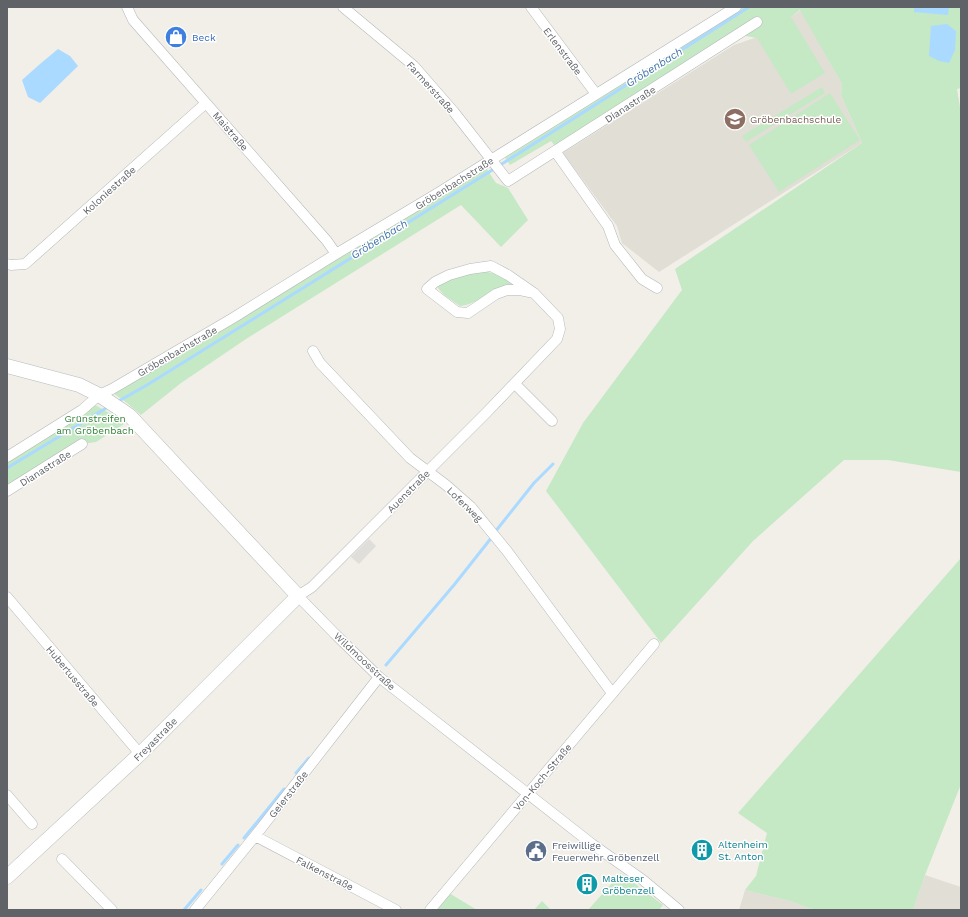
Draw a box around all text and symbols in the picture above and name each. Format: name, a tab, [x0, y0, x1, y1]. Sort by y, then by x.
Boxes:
shop icon: Beck	[163, 24, 189, 50]
street label: Erlenstraße	[541, 25, 584, 77]
place label: Beck	[192, 32, 216, 43]
water label: Gröbenbach	[624, 45, 685, 90]
street label: Farmerstraße	[405, 59, 457, 116]
street label: Dianastraße	[603, 84, 658, 125]
school or university icon: Gröbenbachschule	[722, 106, 748, 132]
street label: Maistraße	[211, 110, 251, 153]
place label: Gröbenbachschule	[750, 114, 841, 125]
street label: Gröbenbachstraße	[413, 155, 496, 212]
street label: Koloniestraße	[81, 164, 138, 217]
water label: Gröbenbach	[349, 217, 410, 262]
street label: Gröbenbachstraße	[135, 324, 219, 379]
park label: Grünstreifen am Gröbenbach	[56, 413, 134, 436]
street label: Dianastraße	[18, 448, 73, 489]
street label: Auenstraße	[385, 468, 432, 515]
street label: Loferweg	[445, 485, 485, 524]
street label: Wildmoosstraße	[332, 630, 398, 693]
street label: Hubertusstraße	[44, 644, 101, 709]
street label: Freyastraße	[131, 715, 179, 763]
street label: Von-Koch-Straße	[511, 741, 574, 813]
street label: Geierstraße	[267, 769, 310, 820]
building icon: Altenheim St. Anton	[689, 837, 715, 863]
public building icon: Freiwillige Feuerwehr Gröbenzell	[523, 838, 549, 864]
place label: Altenheim St. Anton	[718, 839, 768, 862]
place label: Freiwillige Feuerwehr Gröbenzell	[552, 840, 659, 863]
street label: Falkenstraße	[294, 854, 355, 893]
building icon: Malteser Gröbenzell	[574, 871, 600, 897]
place label: Malteser Gröbenzell	[602, 873, 655, 896]

